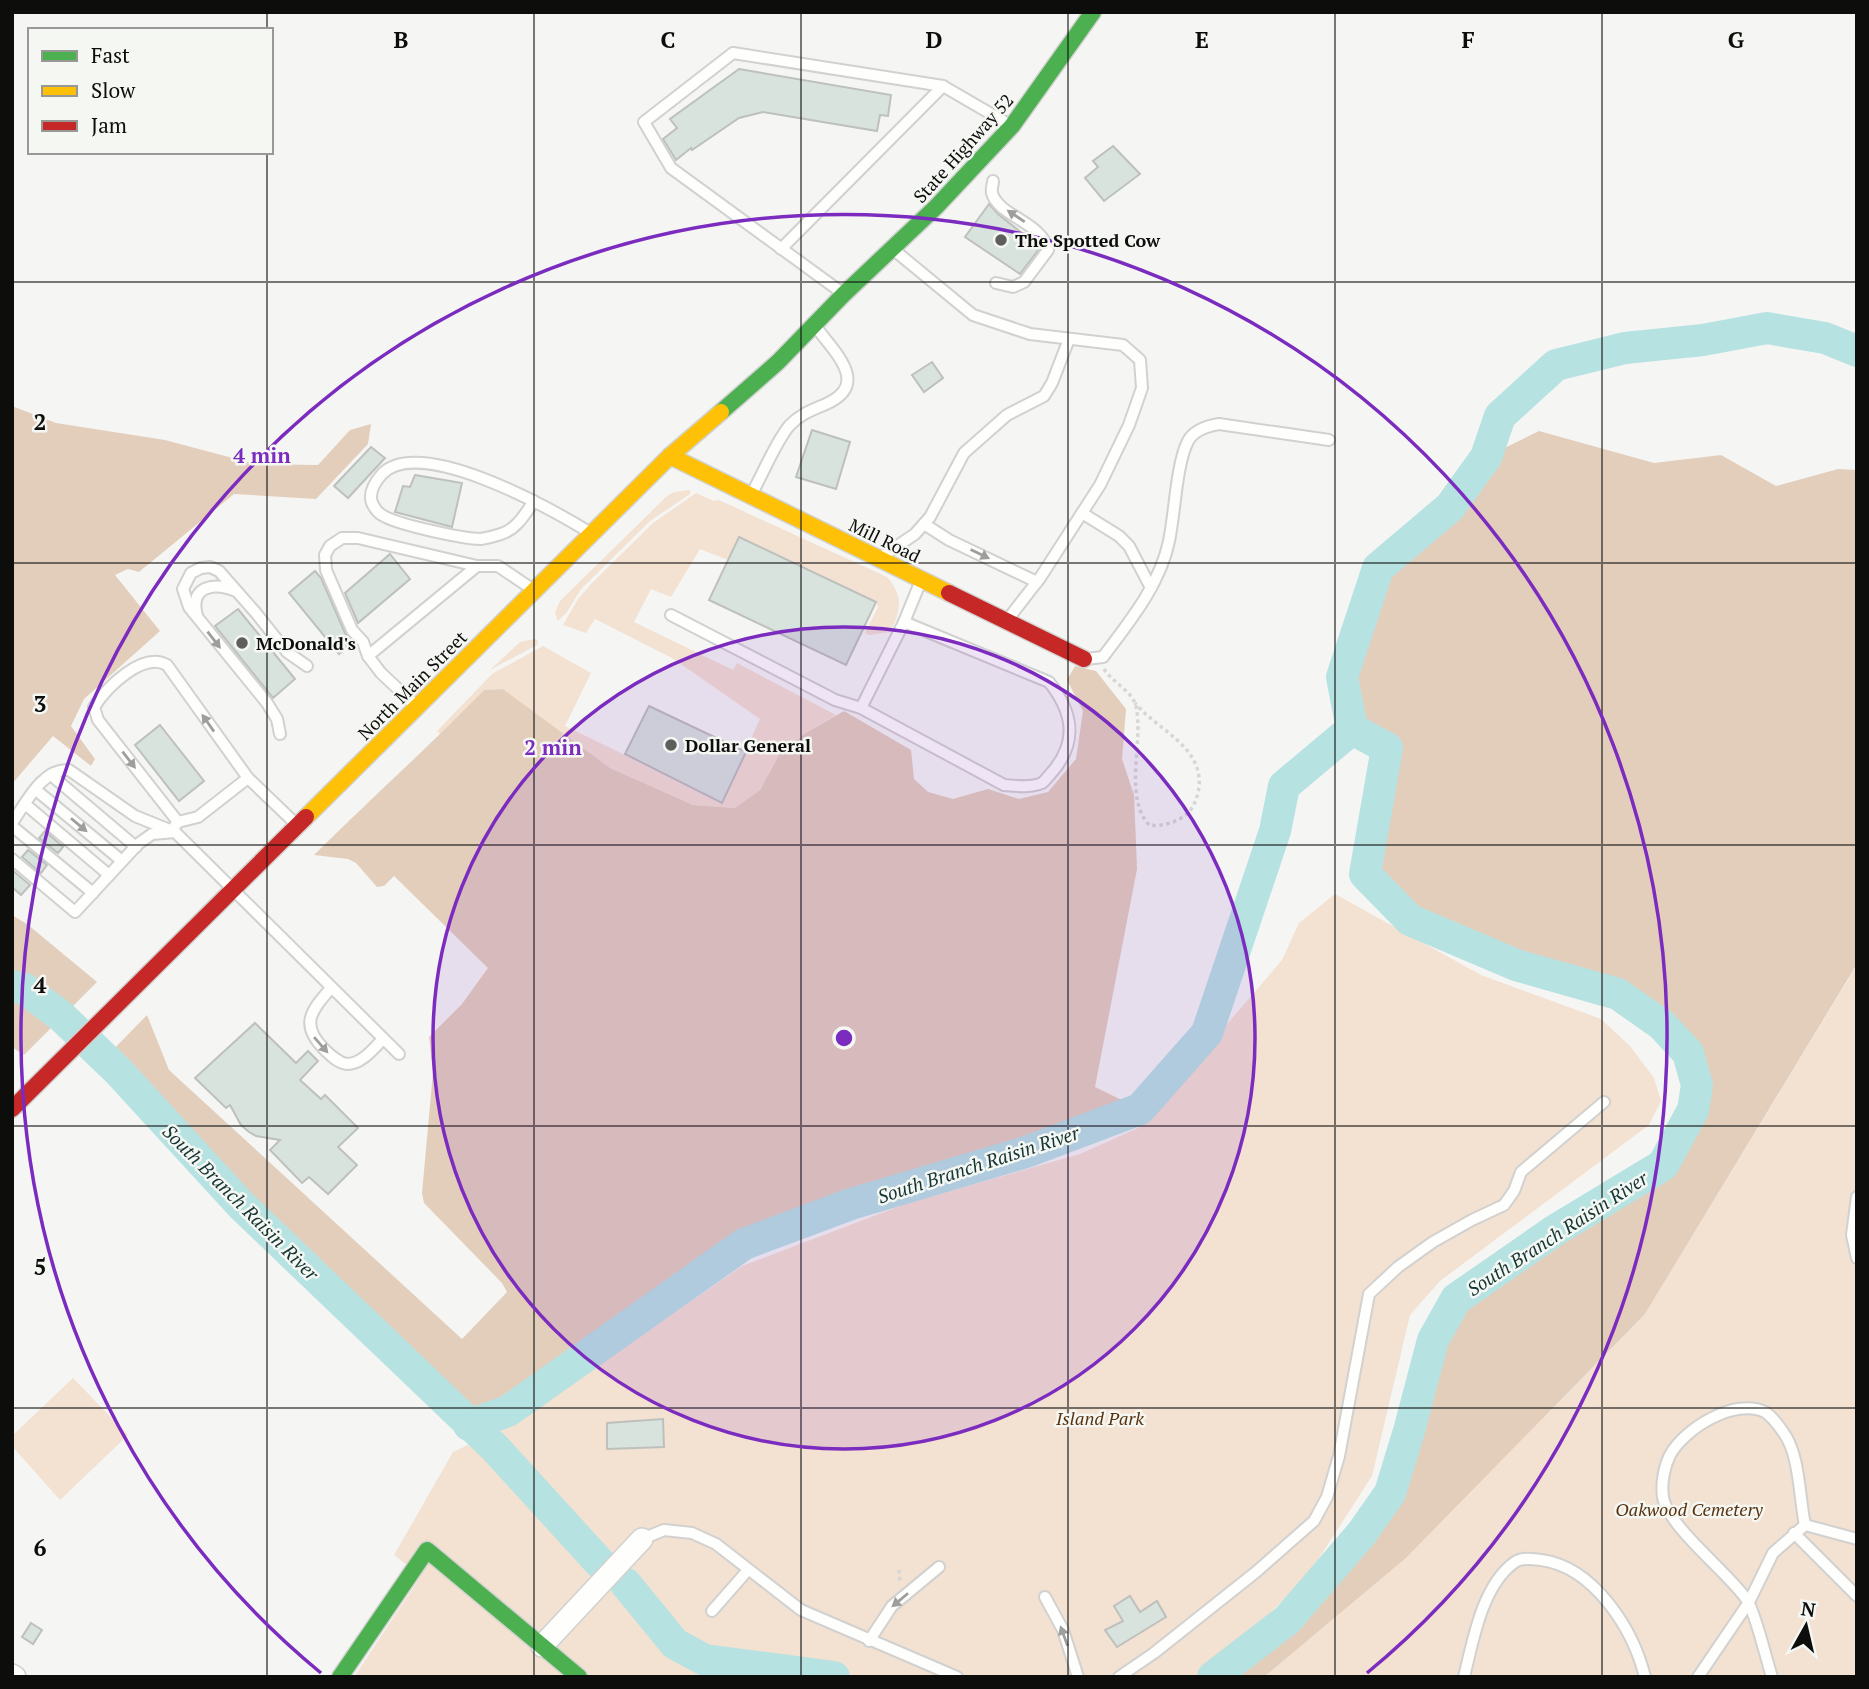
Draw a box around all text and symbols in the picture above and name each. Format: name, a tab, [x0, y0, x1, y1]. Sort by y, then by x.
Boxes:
text: B	[394, 24, 409, 55]
text: C	[661, 24, 676, 55]
text: D	[926, 24, 943, 55]
text: E	[1195, 24, 1209, 55]
text: F	[1461, 24, 1475, 55]
text: G	[1728, 24, 1745, 55]
legend	[28, 28, 273, 154]
text: Fast	[91, 41, 130, 69]
text: Slow	[91, 76, 136, 104]
street label: State Highway 52	[908, 88, 1018, 208]
text: Jam	[91, 111, 127, 139]
one-way arrow	[1007, 209, 1025, 223]
place label: The Spotted Cow	[1015, 228, 1161, 252]
marker: The Spotted Cow	[993, 232, 1009, 248]
text: 2	[34, 406, 47, 437]
text: 4 min	[233, 441, 291, 469]
street label: Mill Road	[845, 512, 925, 568]
one-way arrow	[970, 549, 990, 560]
street label: North Main Street	[352, 625, 472, 745]
one-way arrow	[207, 630, 222, 648]
place label: McDonald's	[256, 631, 356, 655]
marker: McDonald's	[234, 635, 250, 651]
text: 3	[34, 688, 47, 719]
one-way arrow	[202, 714, 216, 732]
text: 2 min	[524, 733, 582, 761]
place label: Dollar General	[685, 733, 811, 757]
marker: Dollar General	[663, 737, 679, 753]
one-way arrow	[122, 750, 137, 768]
one-way arrow	[70, 818, 88, 833]
text: 4	[34, 969, 47, 1000]
centre of rings	[832, 1026, 856, 1050]
one-way arrow	[313, 1036, 329, 1054]
water label: South Branch Raisin River	[158, 1119, 325, 1286]
water label: South Branch Raisin River	[874, 1119, 1083, 1208]
water label: South Branch Raisin River	[1462, 1165, 1653, 1301]
text: 5	[34, 1251, 47, 1282]
park label: Island Park	[1055, 1406, 1144, 1430]
park label: Oakwood Cemetery	[1615, 1497, 1763, 1521]
text: 6	[34, 1532, 47, 1563]
north arrow	[1771, 1591, 1841, 1661]
one-way arrow	[891, 1592, 908, 1607]
text: N	[1800, 1595, 1818, 1622]
one-way arrow	[1058, 1625, 1069, 1646]

